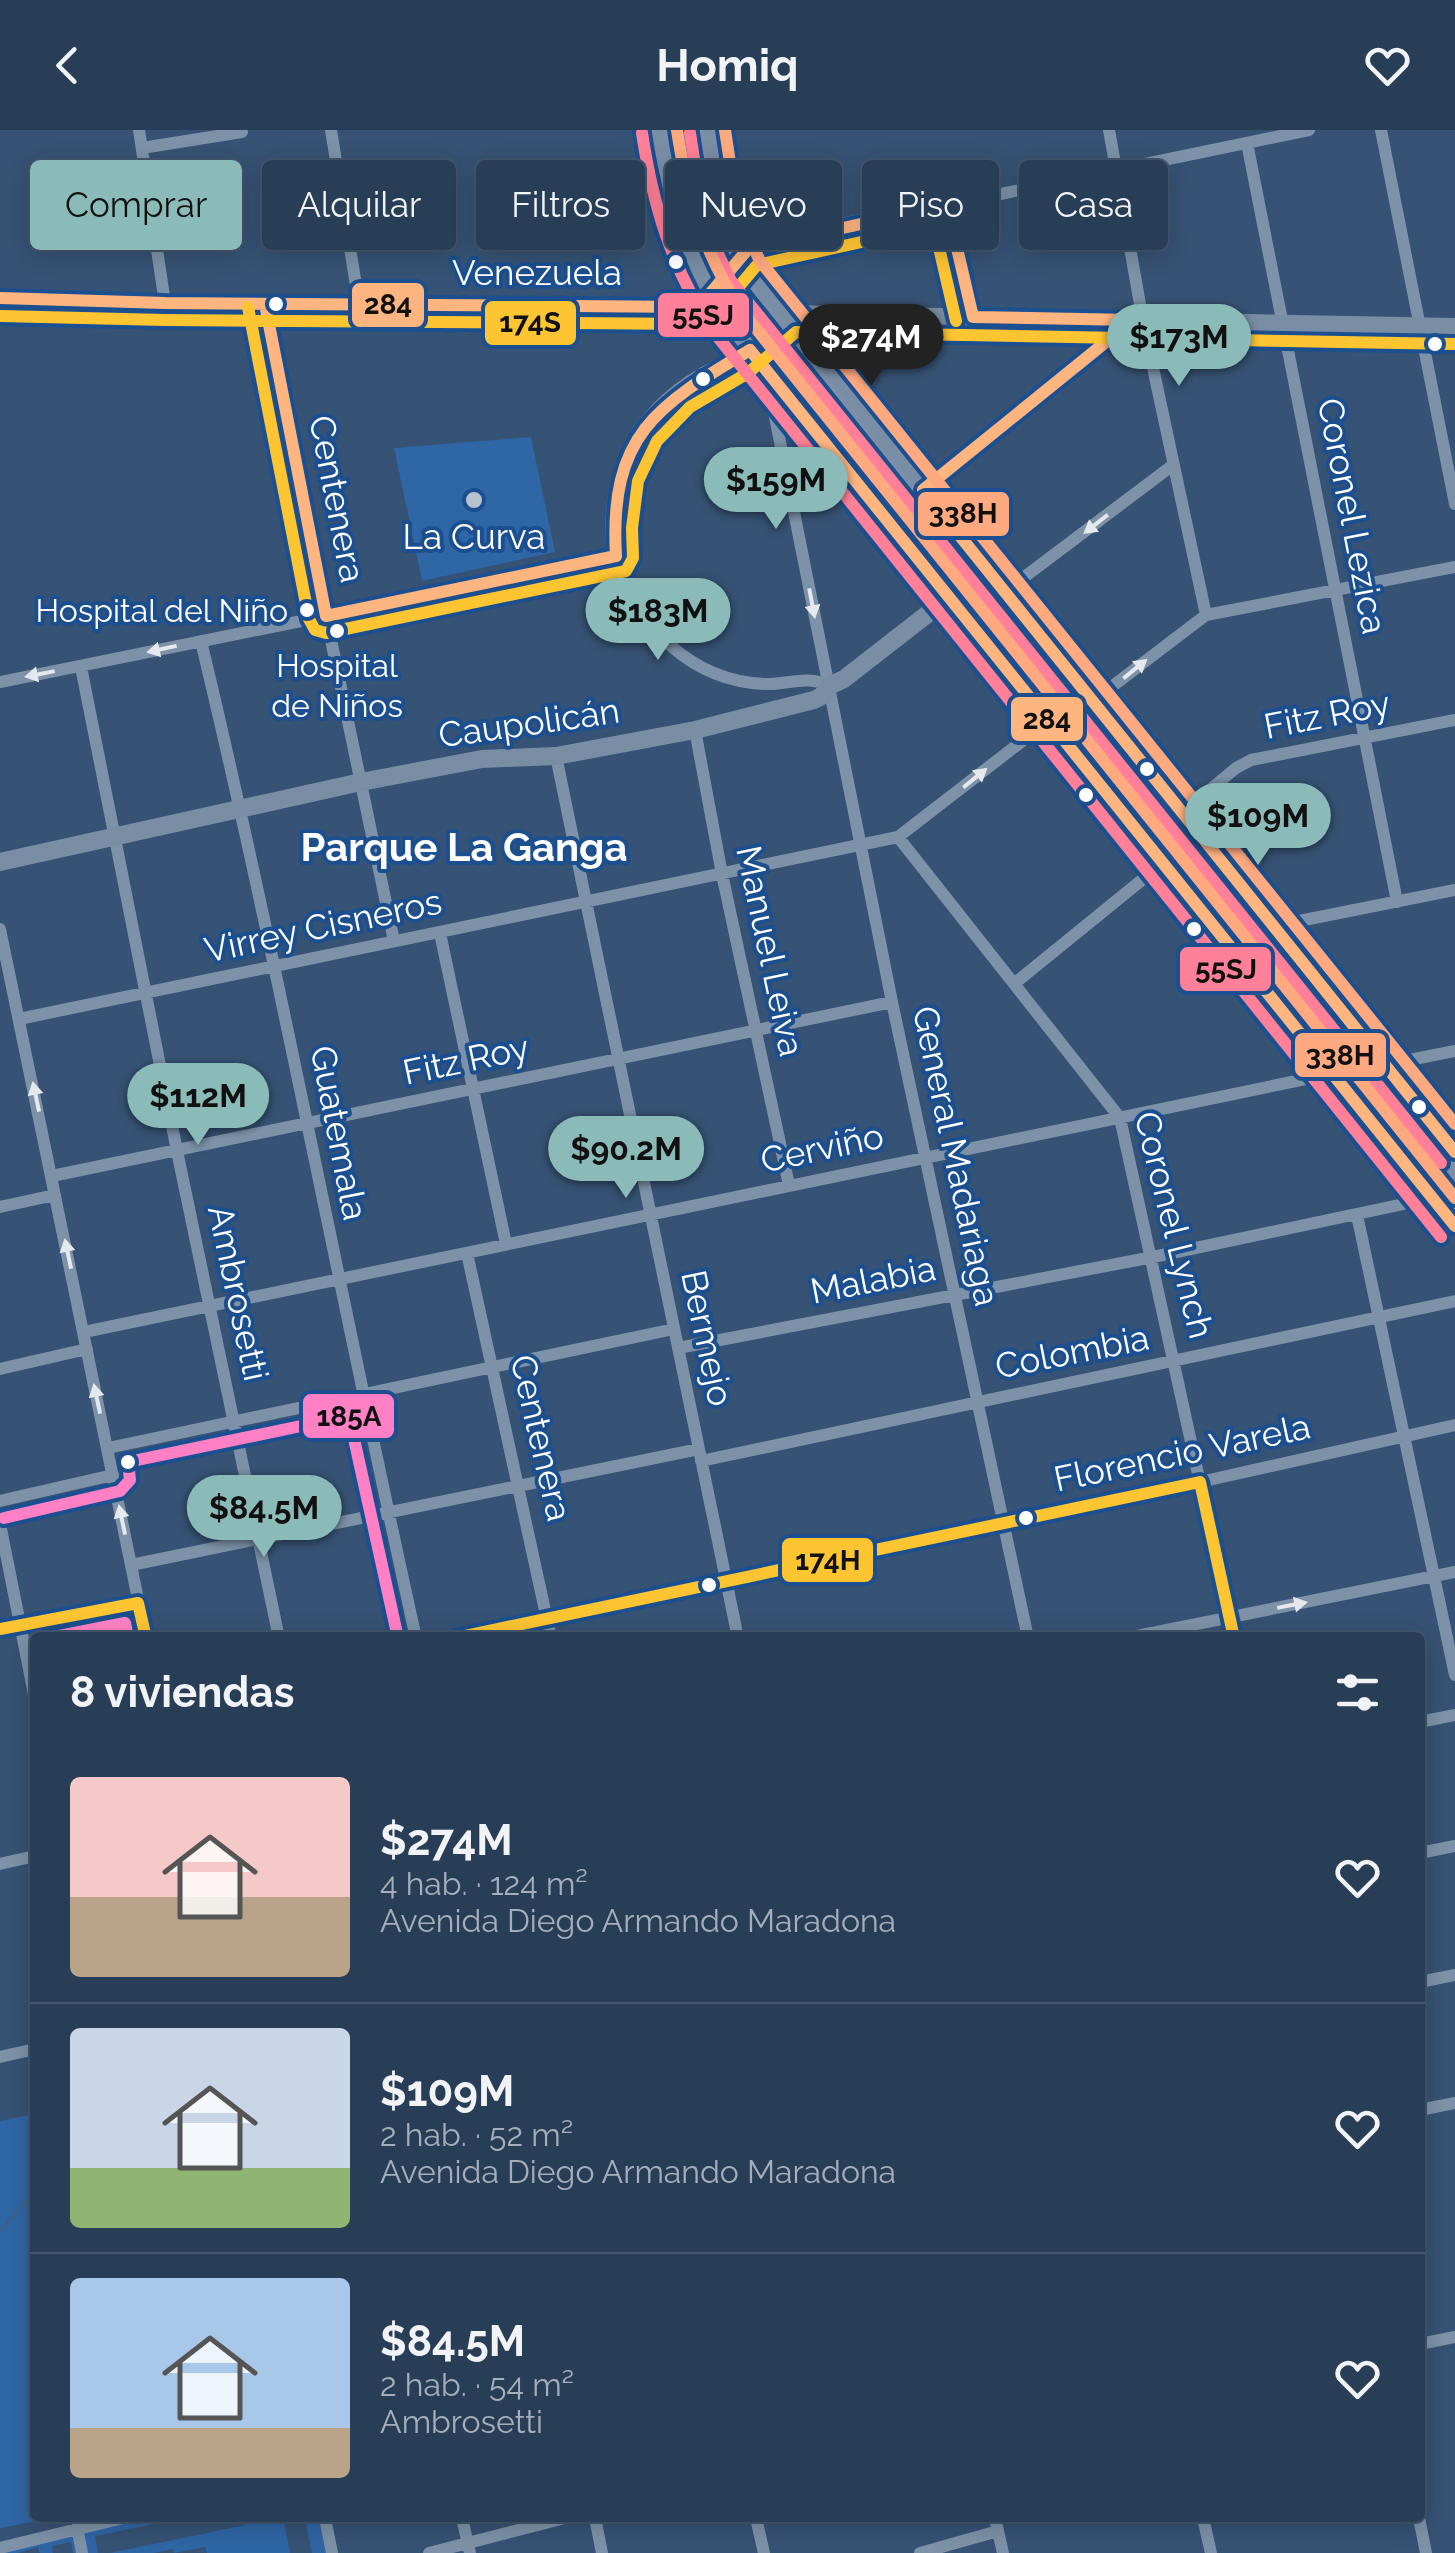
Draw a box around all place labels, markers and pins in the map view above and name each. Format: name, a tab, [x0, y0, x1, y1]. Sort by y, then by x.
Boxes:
unlabelled marker	[666, 252, 686, 272]
unlabelled marker	[266, 294, 286, 314]
pin: $274M	[801, 304, 941, 389]
pin: $173M	[1109, 304, 1249, 389]
unlabelled marker	[1425, 334, 1445, 354]
unlabelled marker	[693, 369, 713, 389]
pin: $159M	[706, 447, 846, 532]
marker: La Curva	[463, 489, 485, 511]
place label: La Curva	[403, 516, 545, 557]
pin: $183M	[588, 578, 728, 663]
place label: Hospital del Niño	[35, 592, 288, 629]
marker: Hospital del Niño	[297, 600, 317, 620]
marker: Hospital de Niños	[327, 621, 347, 641]
place label: Hospital de Niños	[271, 647, 403, 724]
unlabelled marker	[1137, 759, 1157, 779]
pin: $109M	[1188, 783, 1328, 868]
unlabelled marker	[1076, 785, 1096, 805]
unlabelled marker	[1184, 919, 1204, 939]
pin: $112M	[128, 1063, 268, 1148]
unlabelled marker	[1409, 1097, 1429, 1117]
pin: $90.2M	[545, 1116, 707, 1201]
unlabelled marker	[118, 1452, 138, 1472]
pin: $84.5M	[183, 1475, 345, 1560]
unlabelled marker	[1016, 1508, 1036, 1528]
unlabelled marker	[699, 1575, 719, 1595]

